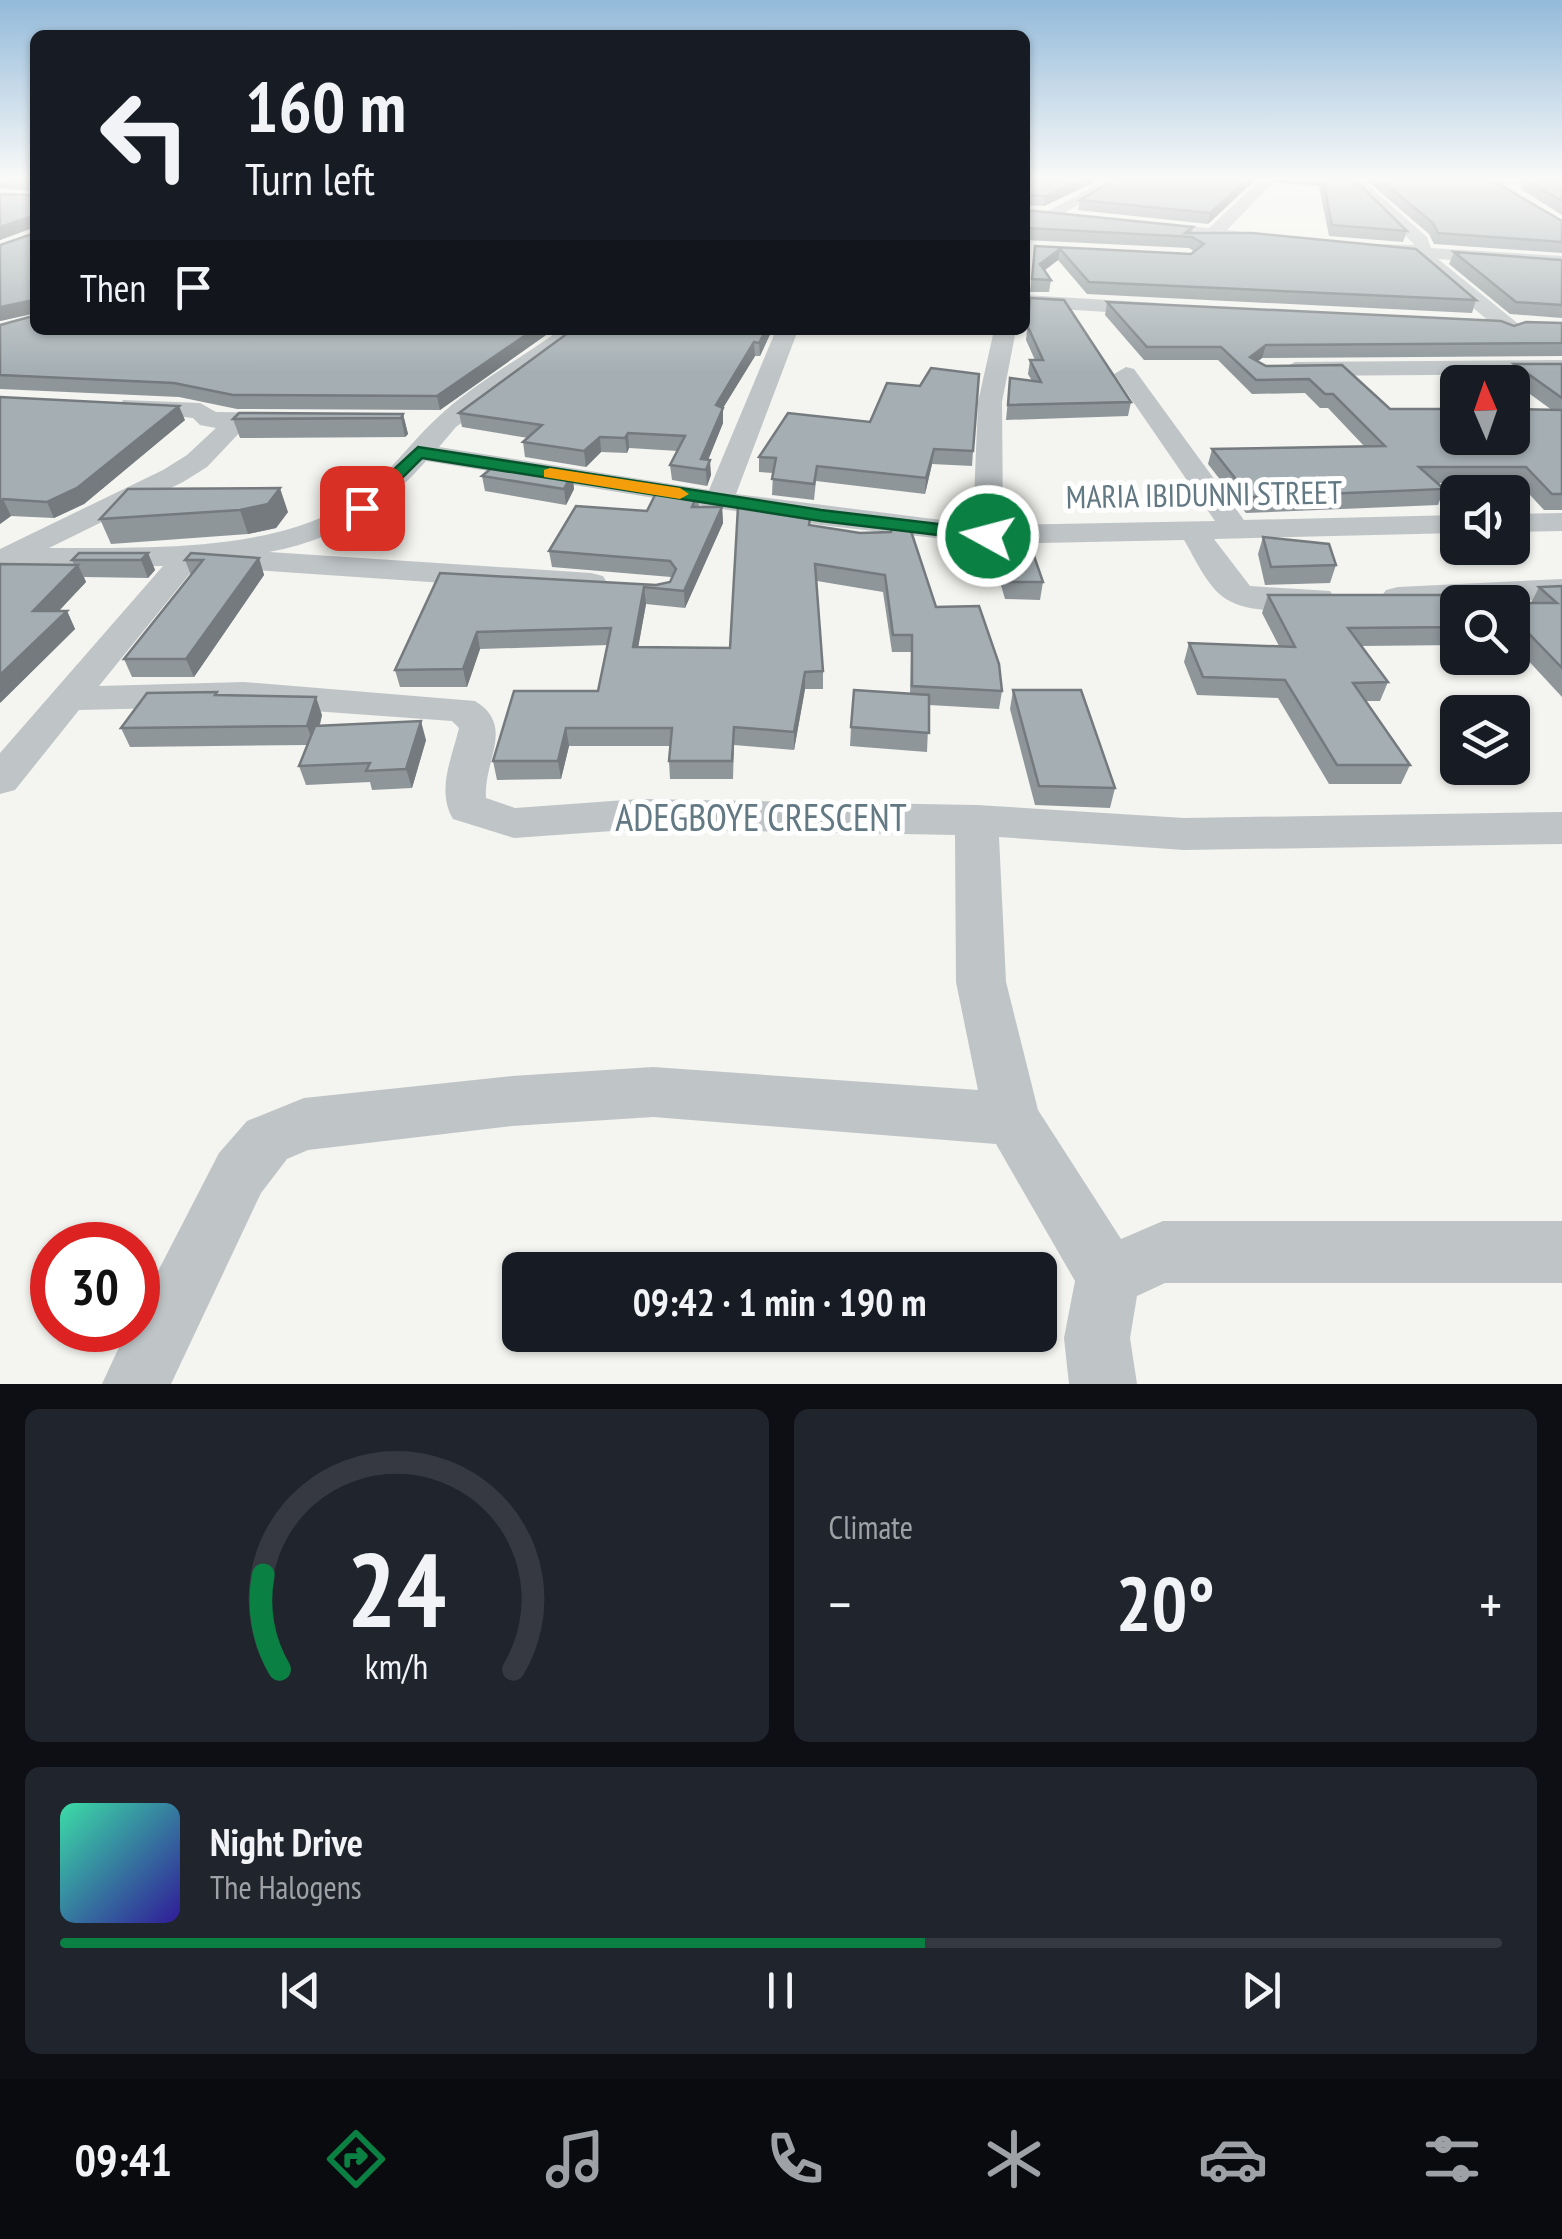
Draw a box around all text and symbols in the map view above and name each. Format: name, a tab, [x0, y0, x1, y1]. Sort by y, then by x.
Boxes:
text: 160 m	[245, 61, 406, 151]
icon: left	[80, 70, 210, 200]
text: Turn left	[245, 149, 375, 207]
icon: arrive	[166, 260, 221, 315]
text: Then	[80, 263, 146, 312]
north arrow	[1440, 365, 1530, 455]
map controls	[1440, 365, 1530, 785]
pin	[320, 466, 405, 551]
street label: MARIA IBIDUNNI STREET	[1065, 471, 1343, 517]
button: sound	[1440, 475, 1530, 565]
icon: arrive	[335, 481, 390, 536]
position arrow	[936, 484, 1040, 588]
button: search	[1440, 585, 1530, 675]
button: layers	[1440, 695, 1530, 785]
street label: ADEGBOYE CRESCENT	[615, 792, 907, 841]
speed limit sign: 30	[30, 1222, 160, 1352]
text: 09:42 · 1 min · 190 m	[633, 1277, 926, 1326]
text: Climate	[829, 1506, 913, 1548]
text: 24	[347, 1521, 446, 1656]
text: 20°	[1116, 1555, 1215, 1652]
text: −	[829, 1568, 851, 1639]
text: +	[1479, 1568, 1502, 1639]
text: km/h	[365, 1643, 428, 1689]
text: Night Drive	[210, 1817, 363, 1866]
text: The Halogens	[210, 1866, 362, 1908]
icon: previous	[273, 1963, 328, 2018]
icon: pause	[753, 1963, 808, 2018]
icon: next	[1234, 1963, 1289, 2018]
icon: directions	[321, 2124, 391, 2194]
icon: music	[540, 2124, 610, 2194]
icon: phone	[760, 2124, 830, 2194]
icon: climate	[979, 2124, 1049, 2194]
icon: car	[1198, 2124, 1268, 2194]
icon: filters	[1417, 2124, 1487, 2194]
text: 09:41	[75, 2130, 172, 2188]

